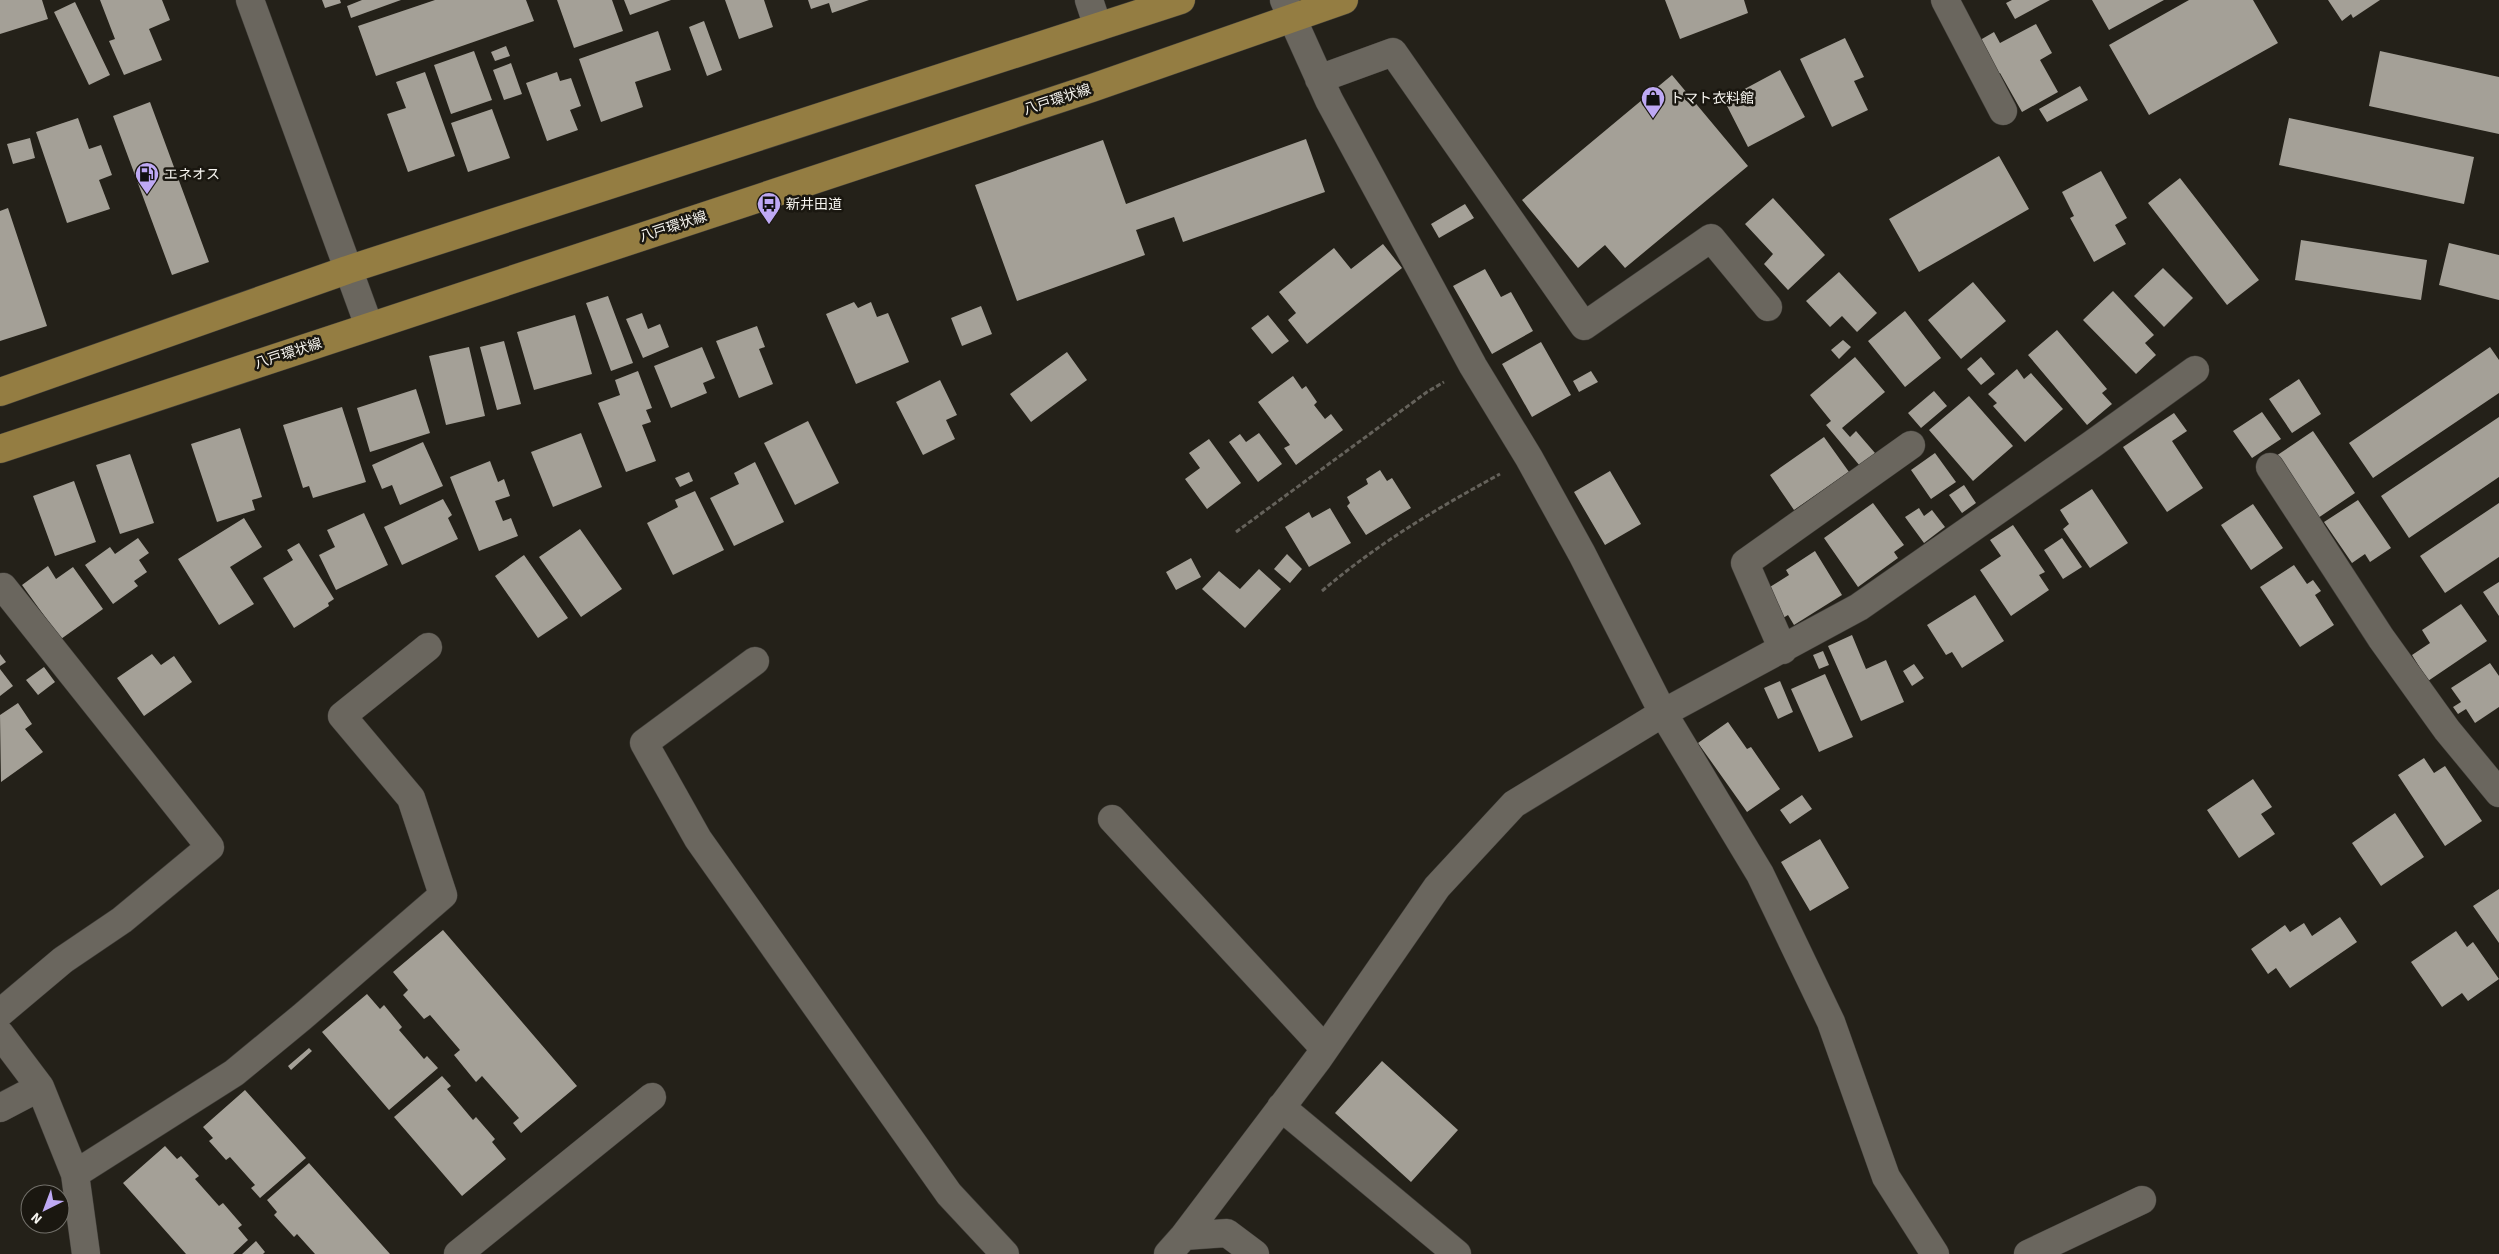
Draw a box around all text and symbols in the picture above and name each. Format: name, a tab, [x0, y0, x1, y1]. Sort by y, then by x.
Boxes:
street label: 八戸環状線	[1021, 80, 1094, 120]
shop icon: トマト衣料館	[1640, 85, 1666, 119]
place label: トマト衣料館	[1670, 89, 1754, 109]
fuel station icon: エネオス	[134, 161, 160, 195]
place label: エネオス	[164, 165, 220, 185]
bus stop icon: 新井田道	[756, 191, 782, 225]
place label: 新井田道	[786, 195, 842, 215]
street label: 八戸環状線	[637, 207, 710, 247]
street label: 八戸環状線	[252, 334, 325, 374]
north arrow	[20, 1184, 70, 1234]
text: N	[27, 1207, 47, 1228]

